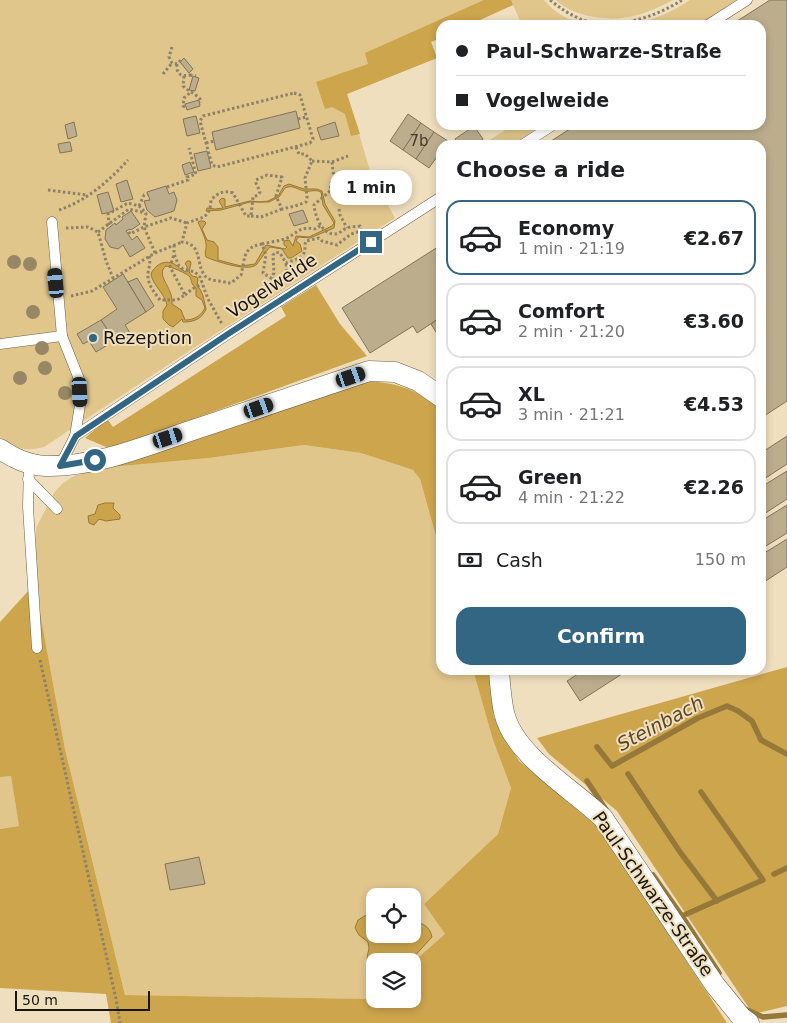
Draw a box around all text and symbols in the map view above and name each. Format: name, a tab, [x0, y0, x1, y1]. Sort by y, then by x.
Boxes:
text: Paul-Schwarze-Straße	[486, 40, 722, 62]
text: Vogelweide	[486, 89, 609, 111]
house number: 7b	[409, 132, 429, 150]
text: Choose a ride	[456, 157, 625, 182]
callout: 1 min	[330, 170, 412, 204]
text: 1 min	[346, 178, 396, 197]
icon: car	[458, 215, 503, 260]
text: Economy	[518, 217, 614, 239]
text: €2.67	[684, 227, 744, 249]
route end	[360, 231, 382, 253]
text: 1 min · 21:19	[518, 239, 625, 258]
street label: Vogelweide	[223, 249, 321, 322]
car	[47, 267, 64, 299]
icon: car	[458, 298, 503, 343]
text: Comfort	[518, 300, 605, 322]
text: €3.60	[684, 310, 744, 332]
text: 2 min · 21:20	[518, 322, 625, 341]
place label: Rezeption	[103, 327, 192, 348]
marker: Rezeption	[87, 332, 99, 344]
car	[334, 365, 367, 389]
car	[71, 377, 88, 407]
icon: car	[458, 381, 503, 426]
text: XL	[518, 383, 545, 405]
text: €4.53	[684, 393, 744, 415]
car	[242, 396, 275, 420]
text: 3 min · 21:21	[518, 405, 625, 424]
car	[151, 426, 184, 450]
route start	[84, 449, 106, 471]
icon: car	[458, 464, 503, 509]
text: Green	[518, 466, 582, 488]
text: €2.26	[684, 476, 744, 498]
text: 4 min · 21:22	[518, 488, 625, 507]
icon: cash	[456, 546, 484, 574]
text: Cash	[496, 549, 543, 571]
text: 150 m	[695, 550, 746, 569]
button: Confirm	[456, 607, 746, 665]
water label: Steinbach	[613, 691, 707, 755]
street label: Paul-Schwarze-Straße	[589, 807, 718, 980]
map controls	[366, 888, 421, 1008]
button: locate	[366, 888, 421, 943]
button: layers	[366, 953, 421, 1008]
scale bar	[15, 988, 150, 1011]
text: 50 m	[22, 992, 58, 1008]

